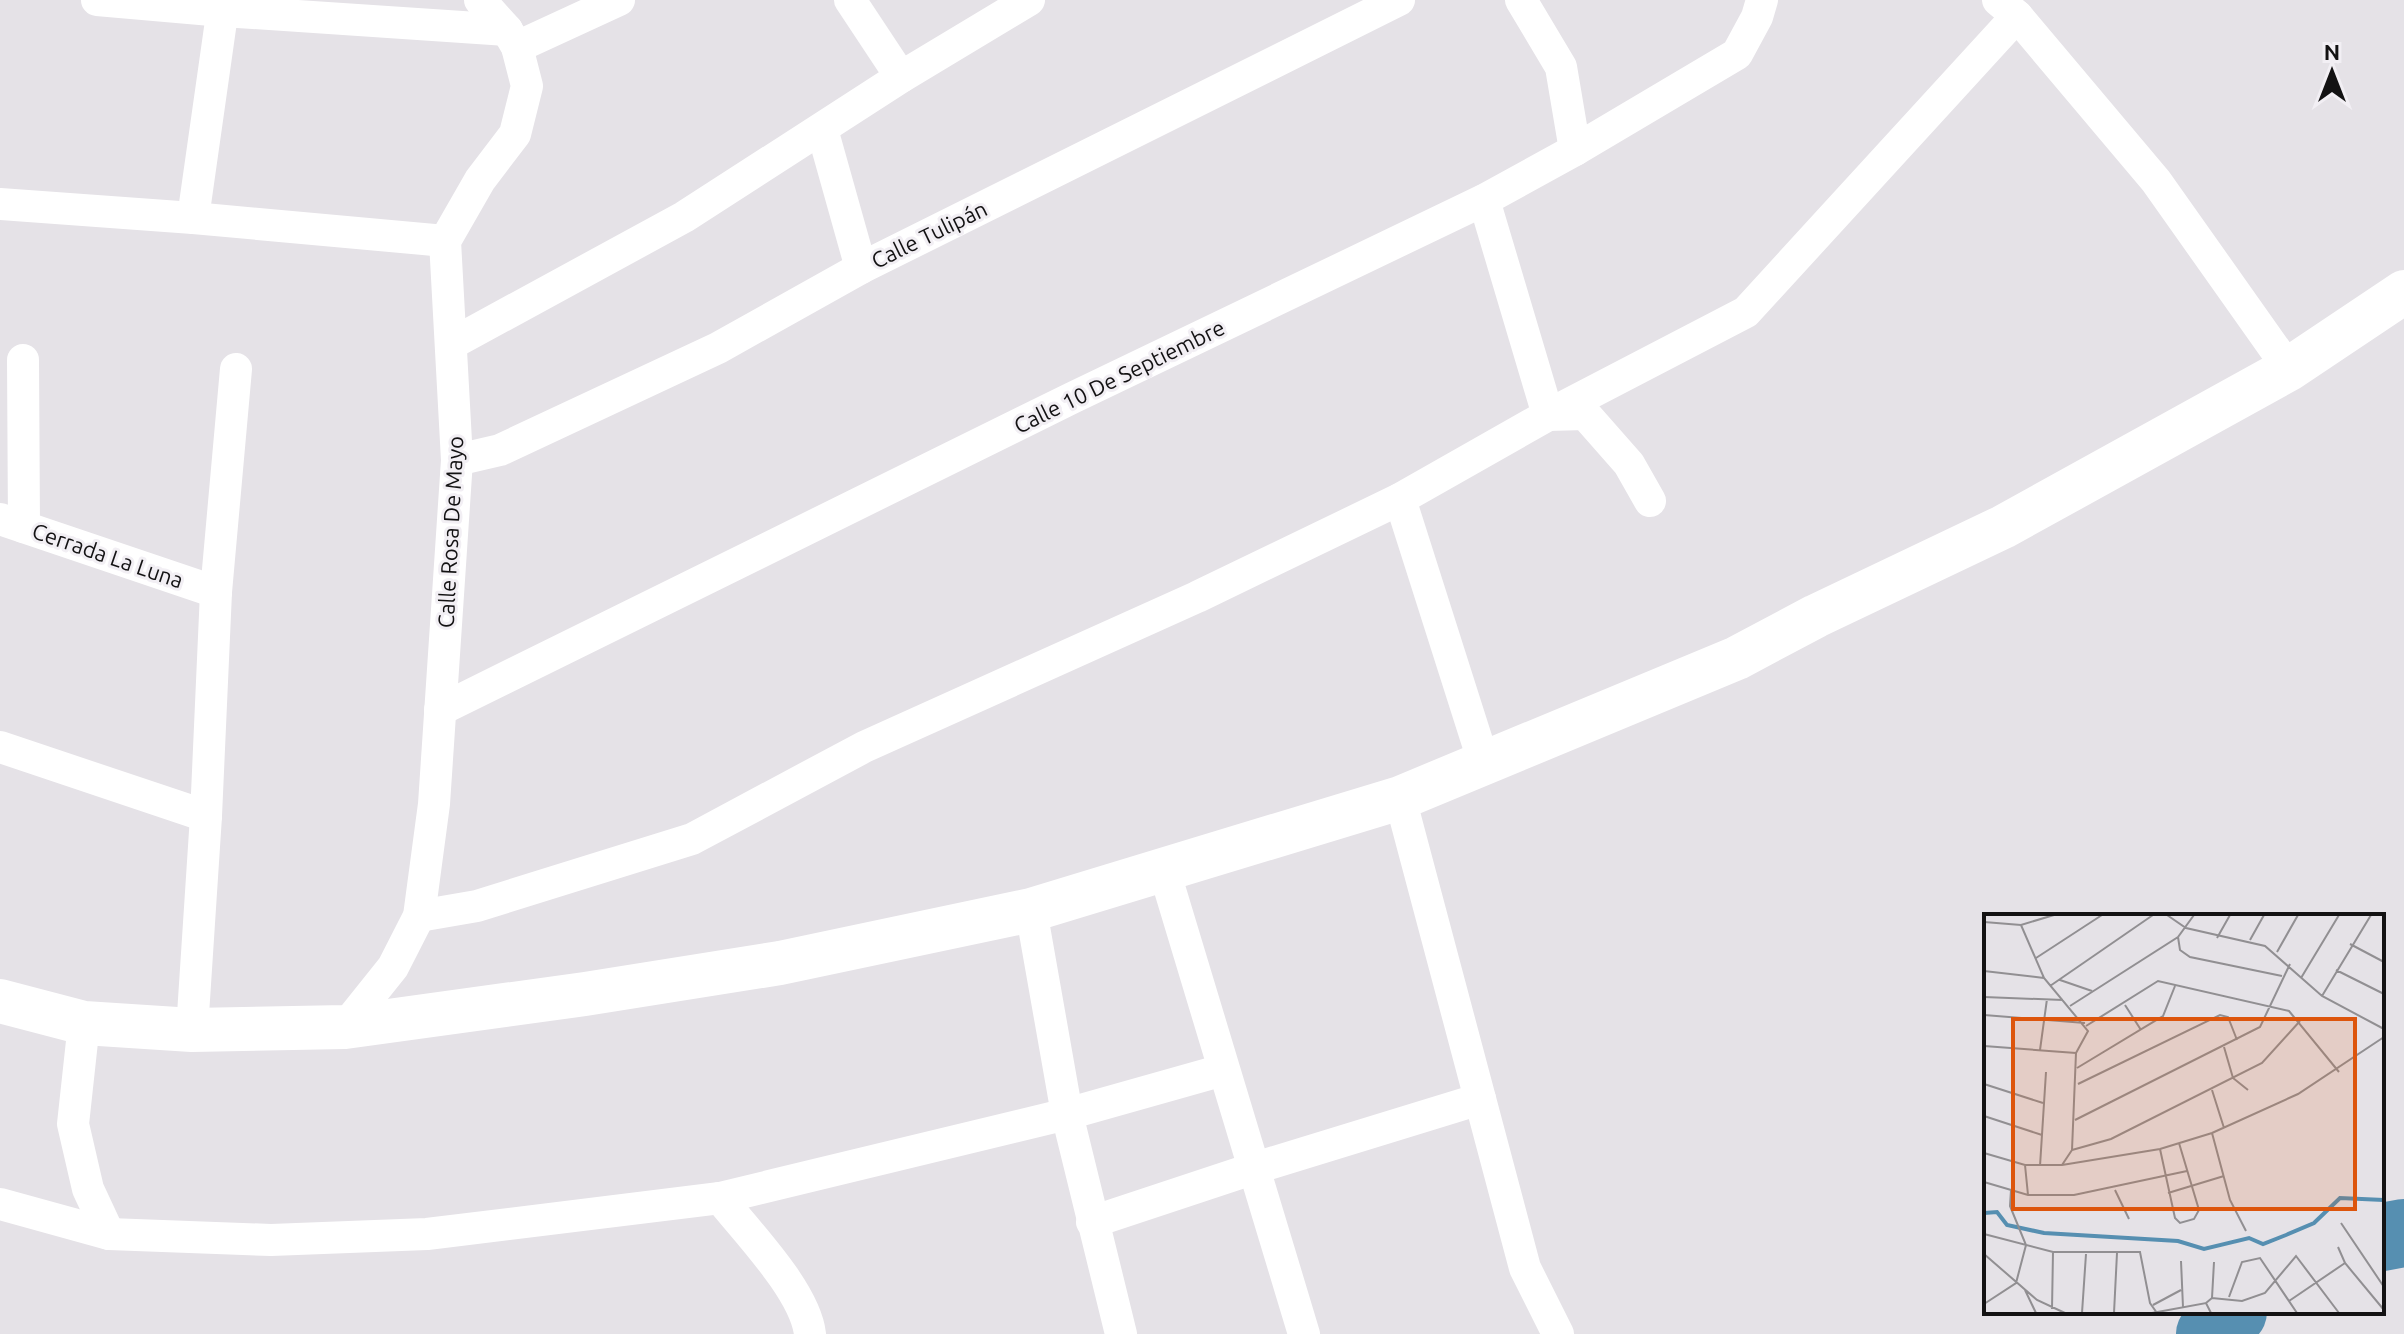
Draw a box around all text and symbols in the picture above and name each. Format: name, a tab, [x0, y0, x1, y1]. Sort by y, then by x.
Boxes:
north arrow	[2292, 32, 2372, 112]
text: N	[2324, 39, 2340, 64]
street label: Calle Tulipán	[867, 195, 991, 273]
street label: Calle 10 De Septiembre	[1010, 314, 1228, 438]
street label: Calle Rosa De Mayo	[432, 435, 468, 629]
street label: Cerrada La Luna	[29, 517, 187, 593]
inset map	[1984, 914, 2384, 1314]

